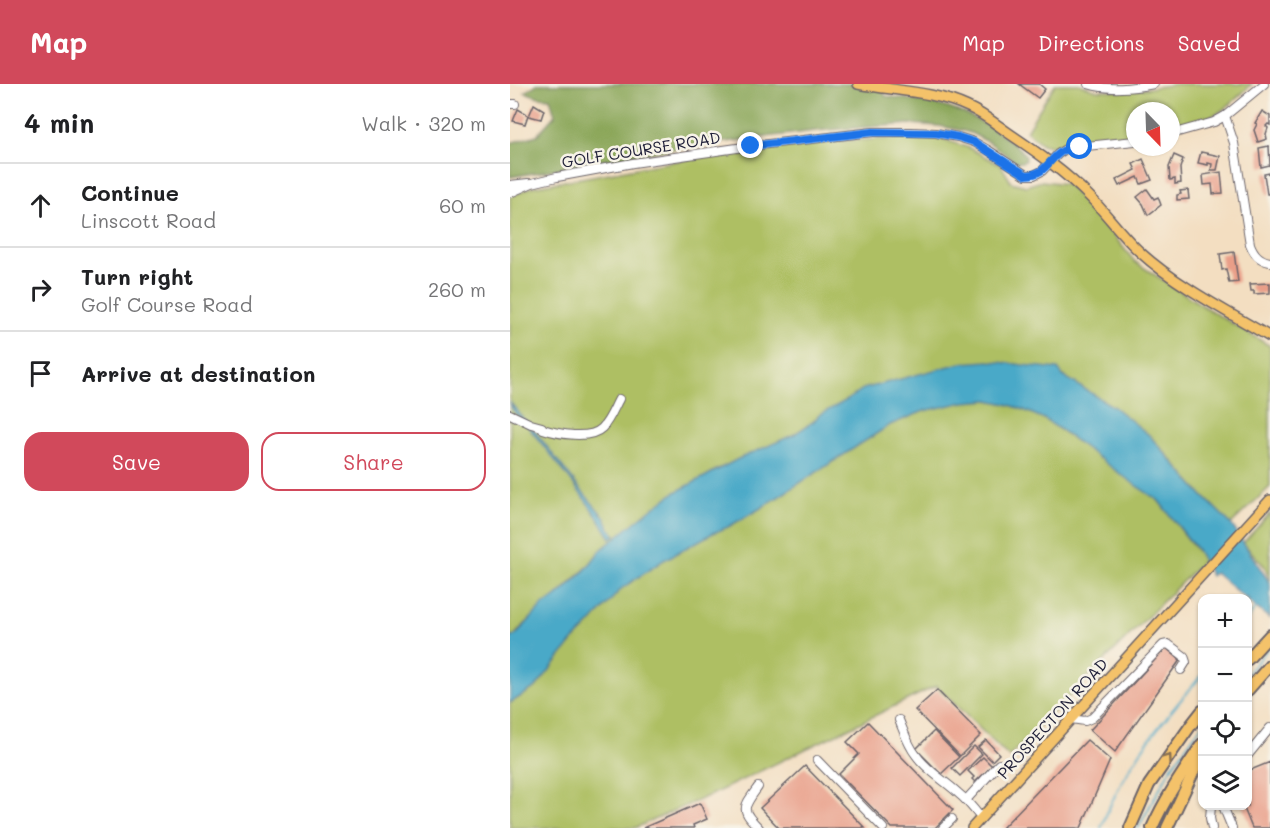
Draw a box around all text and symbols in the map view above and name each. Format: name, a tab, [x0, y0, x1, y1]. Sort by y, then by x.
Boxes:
text: Map	[30, 24, 87, 60]
text: Map	[962, 29, 1005, 56]
text: Directions	[1038, 29, 1145, 56]
text: Saved	[1178, 29, 1240, 56]
north arrow	[1126, 102, 1180, 156]
text: 4 min	[24, 106, 94, 140]
text: Walk · 320 m	[361, 110, 486, 136]
street label: GOLF COURSE ROAD	[560, 126, 722, 172]
route end	[737, 132, 763, 158]
route start	[1066, 133, 1092, 159]
text: Continue	[81, 178, 179, 207]
icon: ahead	[24, 189, 57, 222]
text: 60 m	[439, 192, 486, 218]
text: Linscott Road	[81, 207, 216, 233]
text: Turn right	[81, 262, 193, 291]
icon: right	[24, 273, 57, 306]
text: 260 m	[428, 276, 486, 302]
text: Golf Course Road	[81, 291, 252, 317]
icon: arrive	[24, 357, 57, 390]
text: Arrive at destination	[81, 359, 316, 388]
button: Save	[24, 432, 249, 491]
button: Share	[261, 432, 486, 491]
map controls	[1198, 594, 1252, 810]
button: +	[1198, 594, 1252, 648]
button: −	[1198, 648, 1252, 702]
street label: PROSPECTON ROAD	[992, 653, 1112, 783]
button: locate	[1198, 702, 1252, 756]
one-way arrow	[1161, 754, 1172, 765]
button: layers	[1198, 756, 1252, 810]

